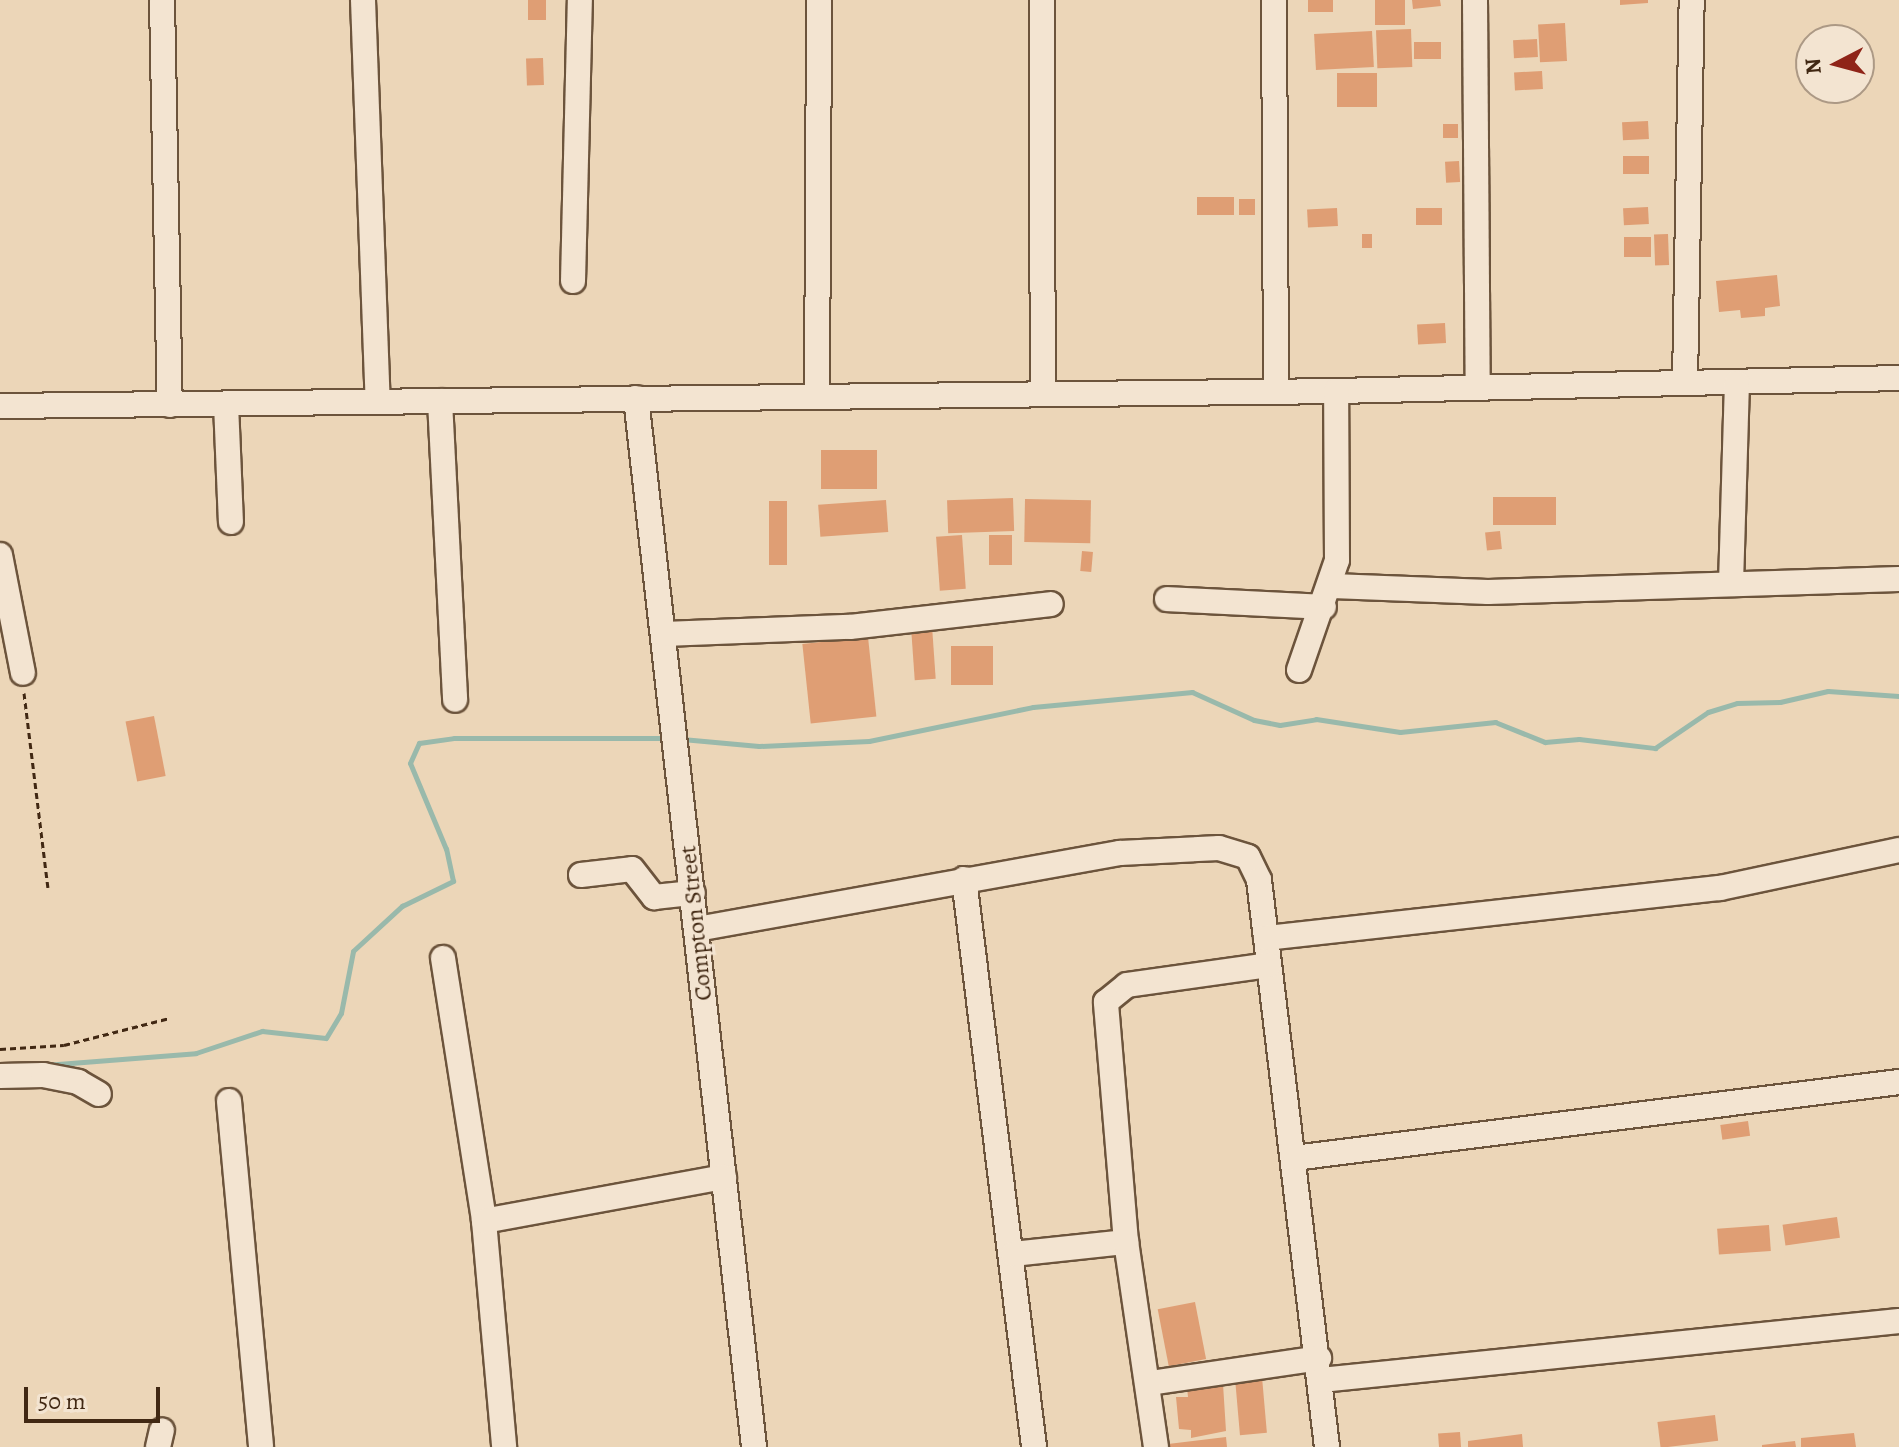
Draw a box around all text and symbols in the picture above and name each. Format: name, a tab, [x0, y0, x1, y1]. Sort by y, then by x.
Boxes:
north arrow	[1795, 24, 1875, 104]
text: N	[1797, 57, 1829, 76]
street label: Compton Street	[674, 844, 718, 1002]
scale bar	[28, 1371, 164, 1421]
text: 50 m	[38, 1385, 86, 1417]

